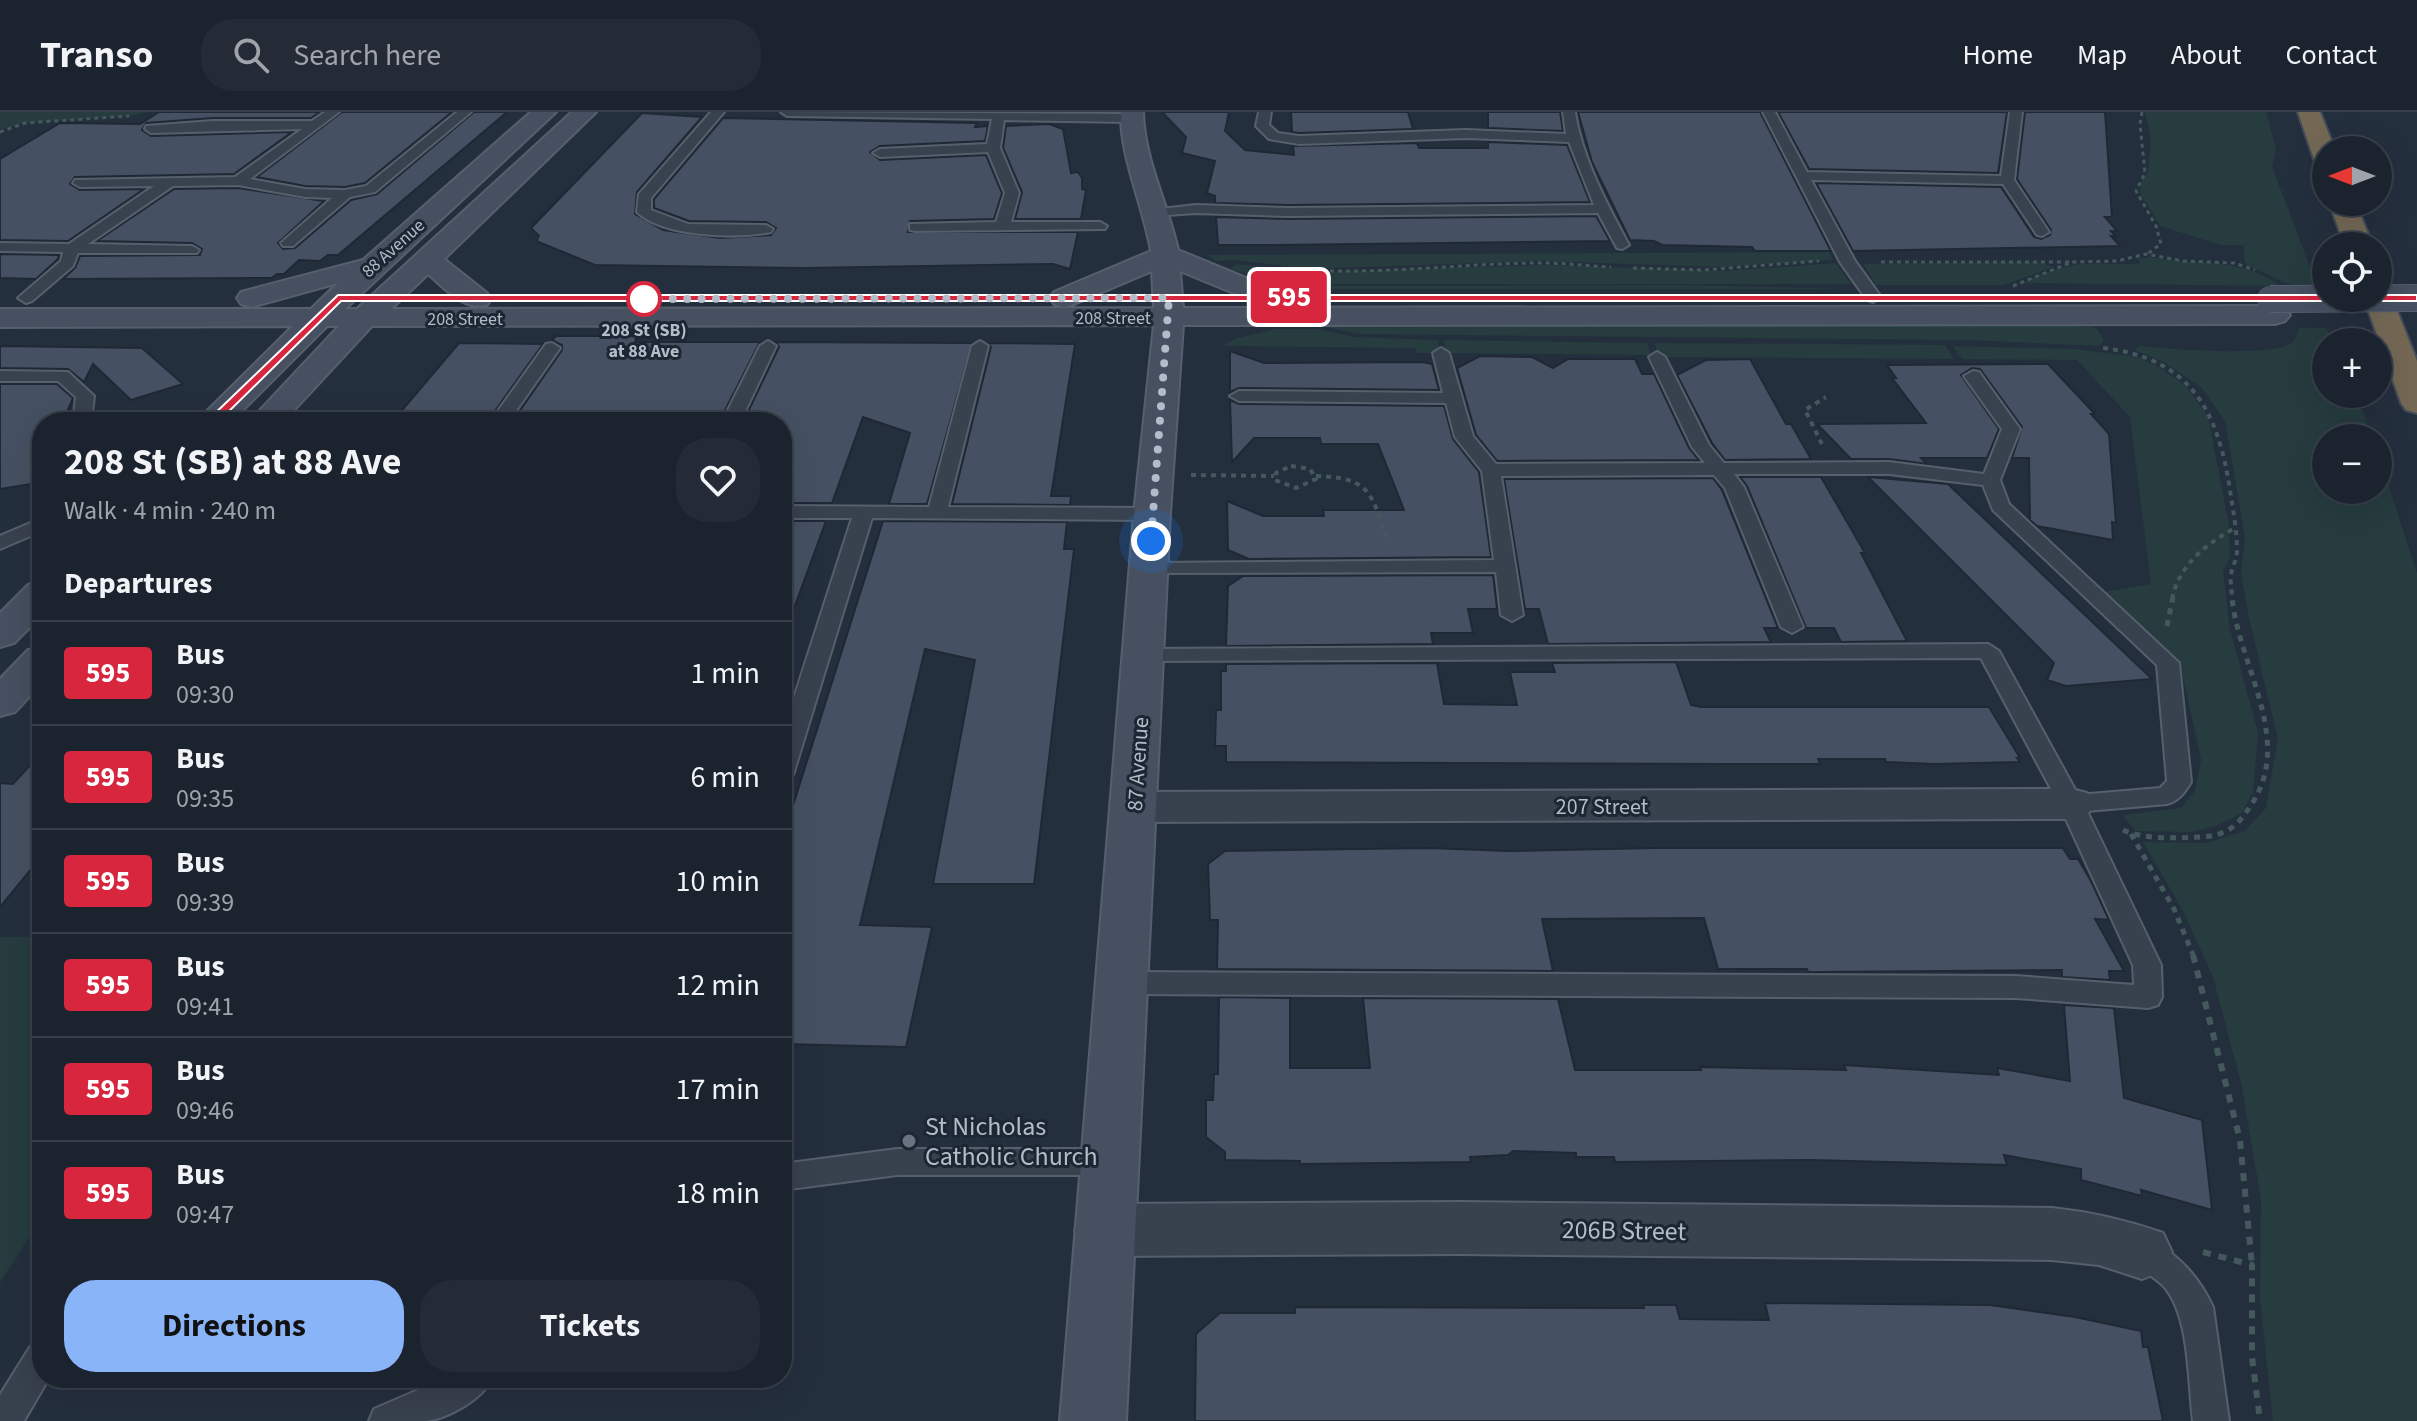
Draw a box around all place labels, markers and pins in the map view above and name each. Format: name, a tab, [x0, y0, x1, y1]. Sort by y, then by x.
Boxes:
marker: 208 St (SB) at 88 Ave	[627, 282, 661, 316]
place label: 208 St (SB) at 88 Ave	[601, 318, 687, 364]
place label: St Nicholas Catholic Church	[925, 1108, 1098, 1175]
marker: St Nicholas Catholic Church	[900, 1132, 918, 1150]

